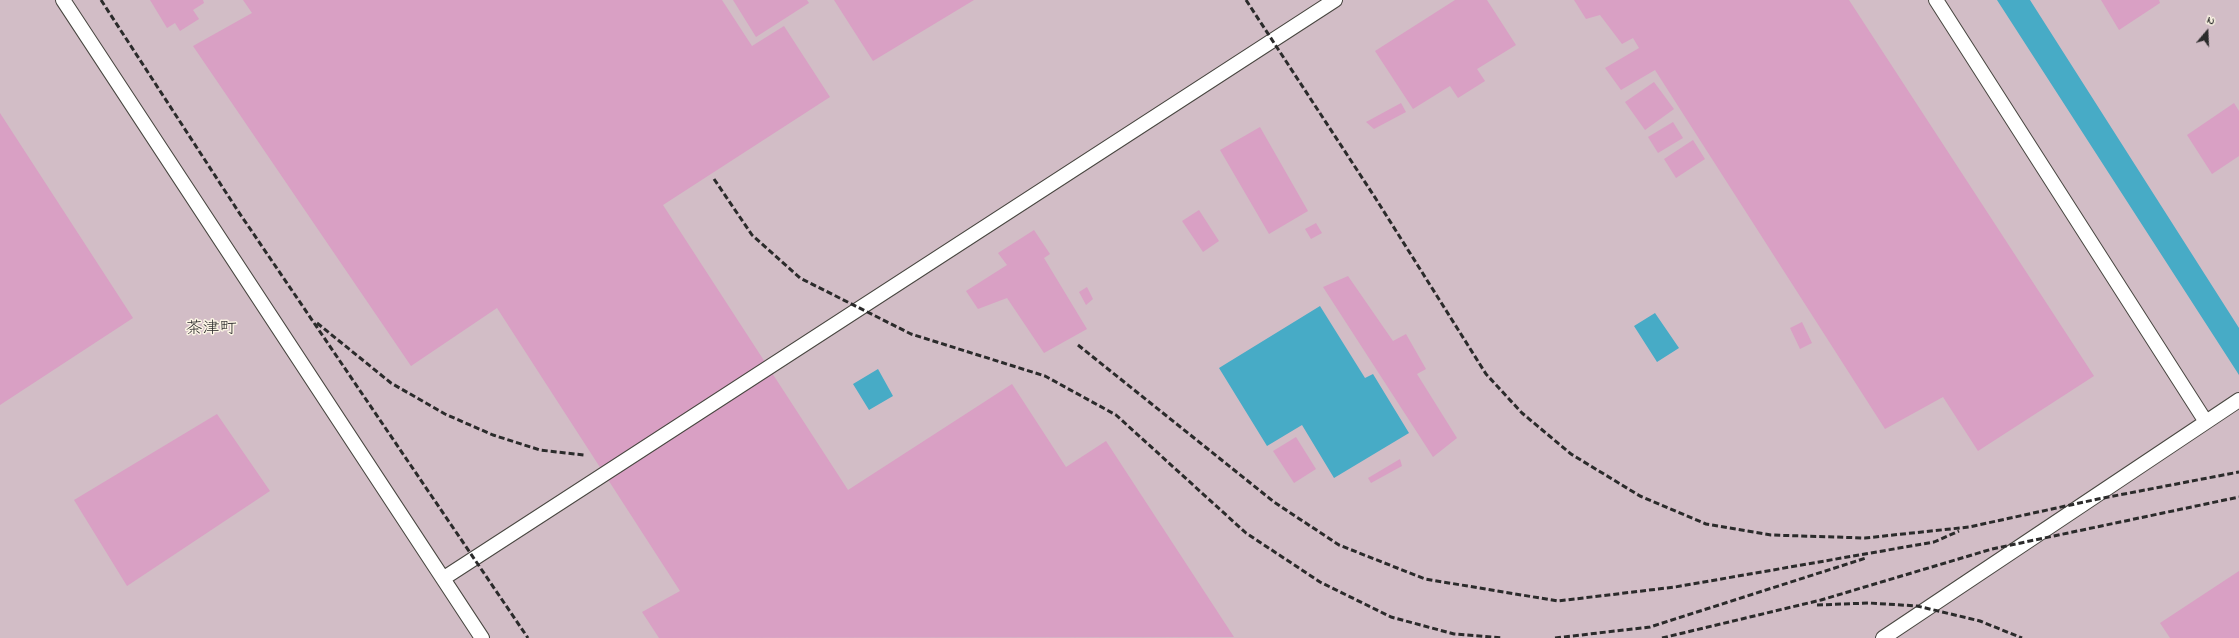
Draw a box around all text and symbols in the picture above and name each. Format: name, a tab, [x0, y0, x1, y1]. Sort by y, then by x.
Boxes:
north arrow	[2187, 12, 2227, 52]
text: N	[2205, 12, 2217, 29]
district label: 茶津町	[186, 320, 236, 340]

